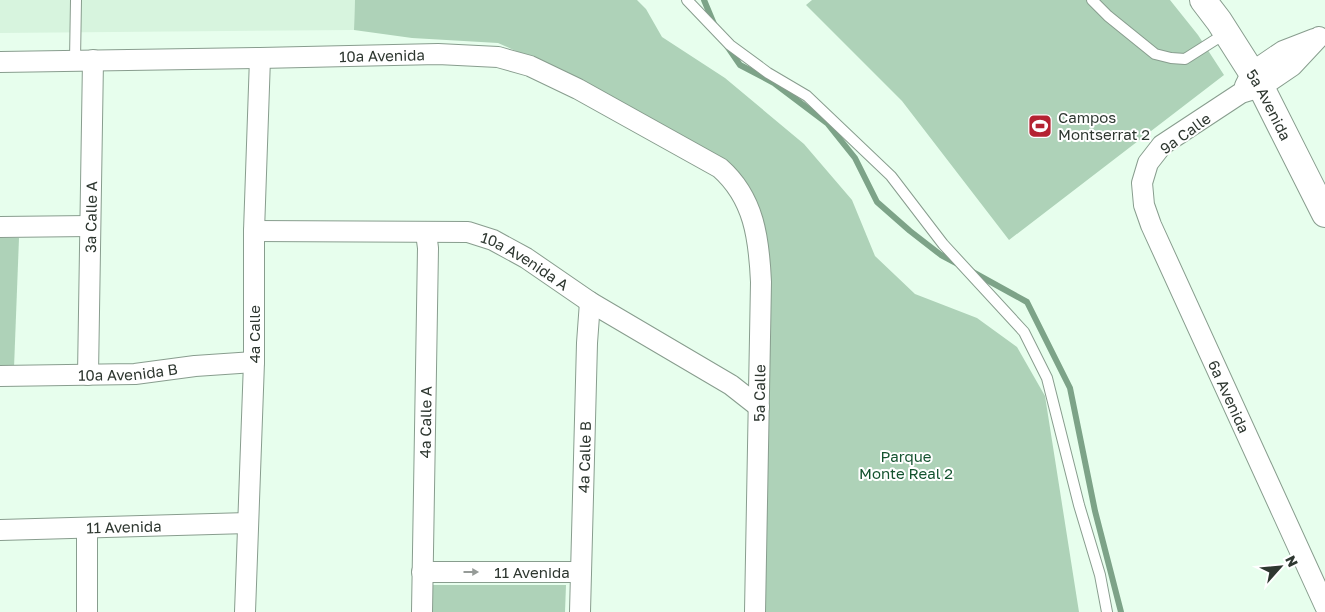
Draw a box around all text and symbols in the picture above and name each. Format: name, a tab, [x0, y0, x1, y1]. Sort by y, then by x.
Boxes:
street label: 10a Avenida	[339, 45, 425, 65]
street label: 5a Avenida	[1243, 66, 1295, 143]
place label: Campos Montserrat 2	[1058, 108, 1150, 143]
street label: 9a Calle	[1156, 108, 1214, 157]
sports icon: Campos Montserrat 2	[1027, 113, 1053, 139]
street label: 3a Calle A	[81, 181, 100, 253]
street label: 10a Avenida A	[479, 228, 572, 294]
street label: 4a Calle	[245, 305, 263, 363]
street label: 6a Avenida	[1205, 357, 1254, 436]
street label: 10a Avenida B	[78, 359, 179, 384]
street label: 5a Calle	[749, 364, 769, 422]
street label: 4a Calle A	[416, 386, 435, 458]
street label: 4a Calle B	[574, 421, 594, 493]
park label: Parque Monte Real 2	[859, 447, 953, 482]
street label: 11 Avenida	[86, 516, 162, 537]
north arrow	[1255, 542, 1305, 592]
text: N	[1282, 552, 1302, 569]
street label: 11 Avenida	[494, 563, 570, 581]
one-way arrow	[463, 568, 479, 576]

